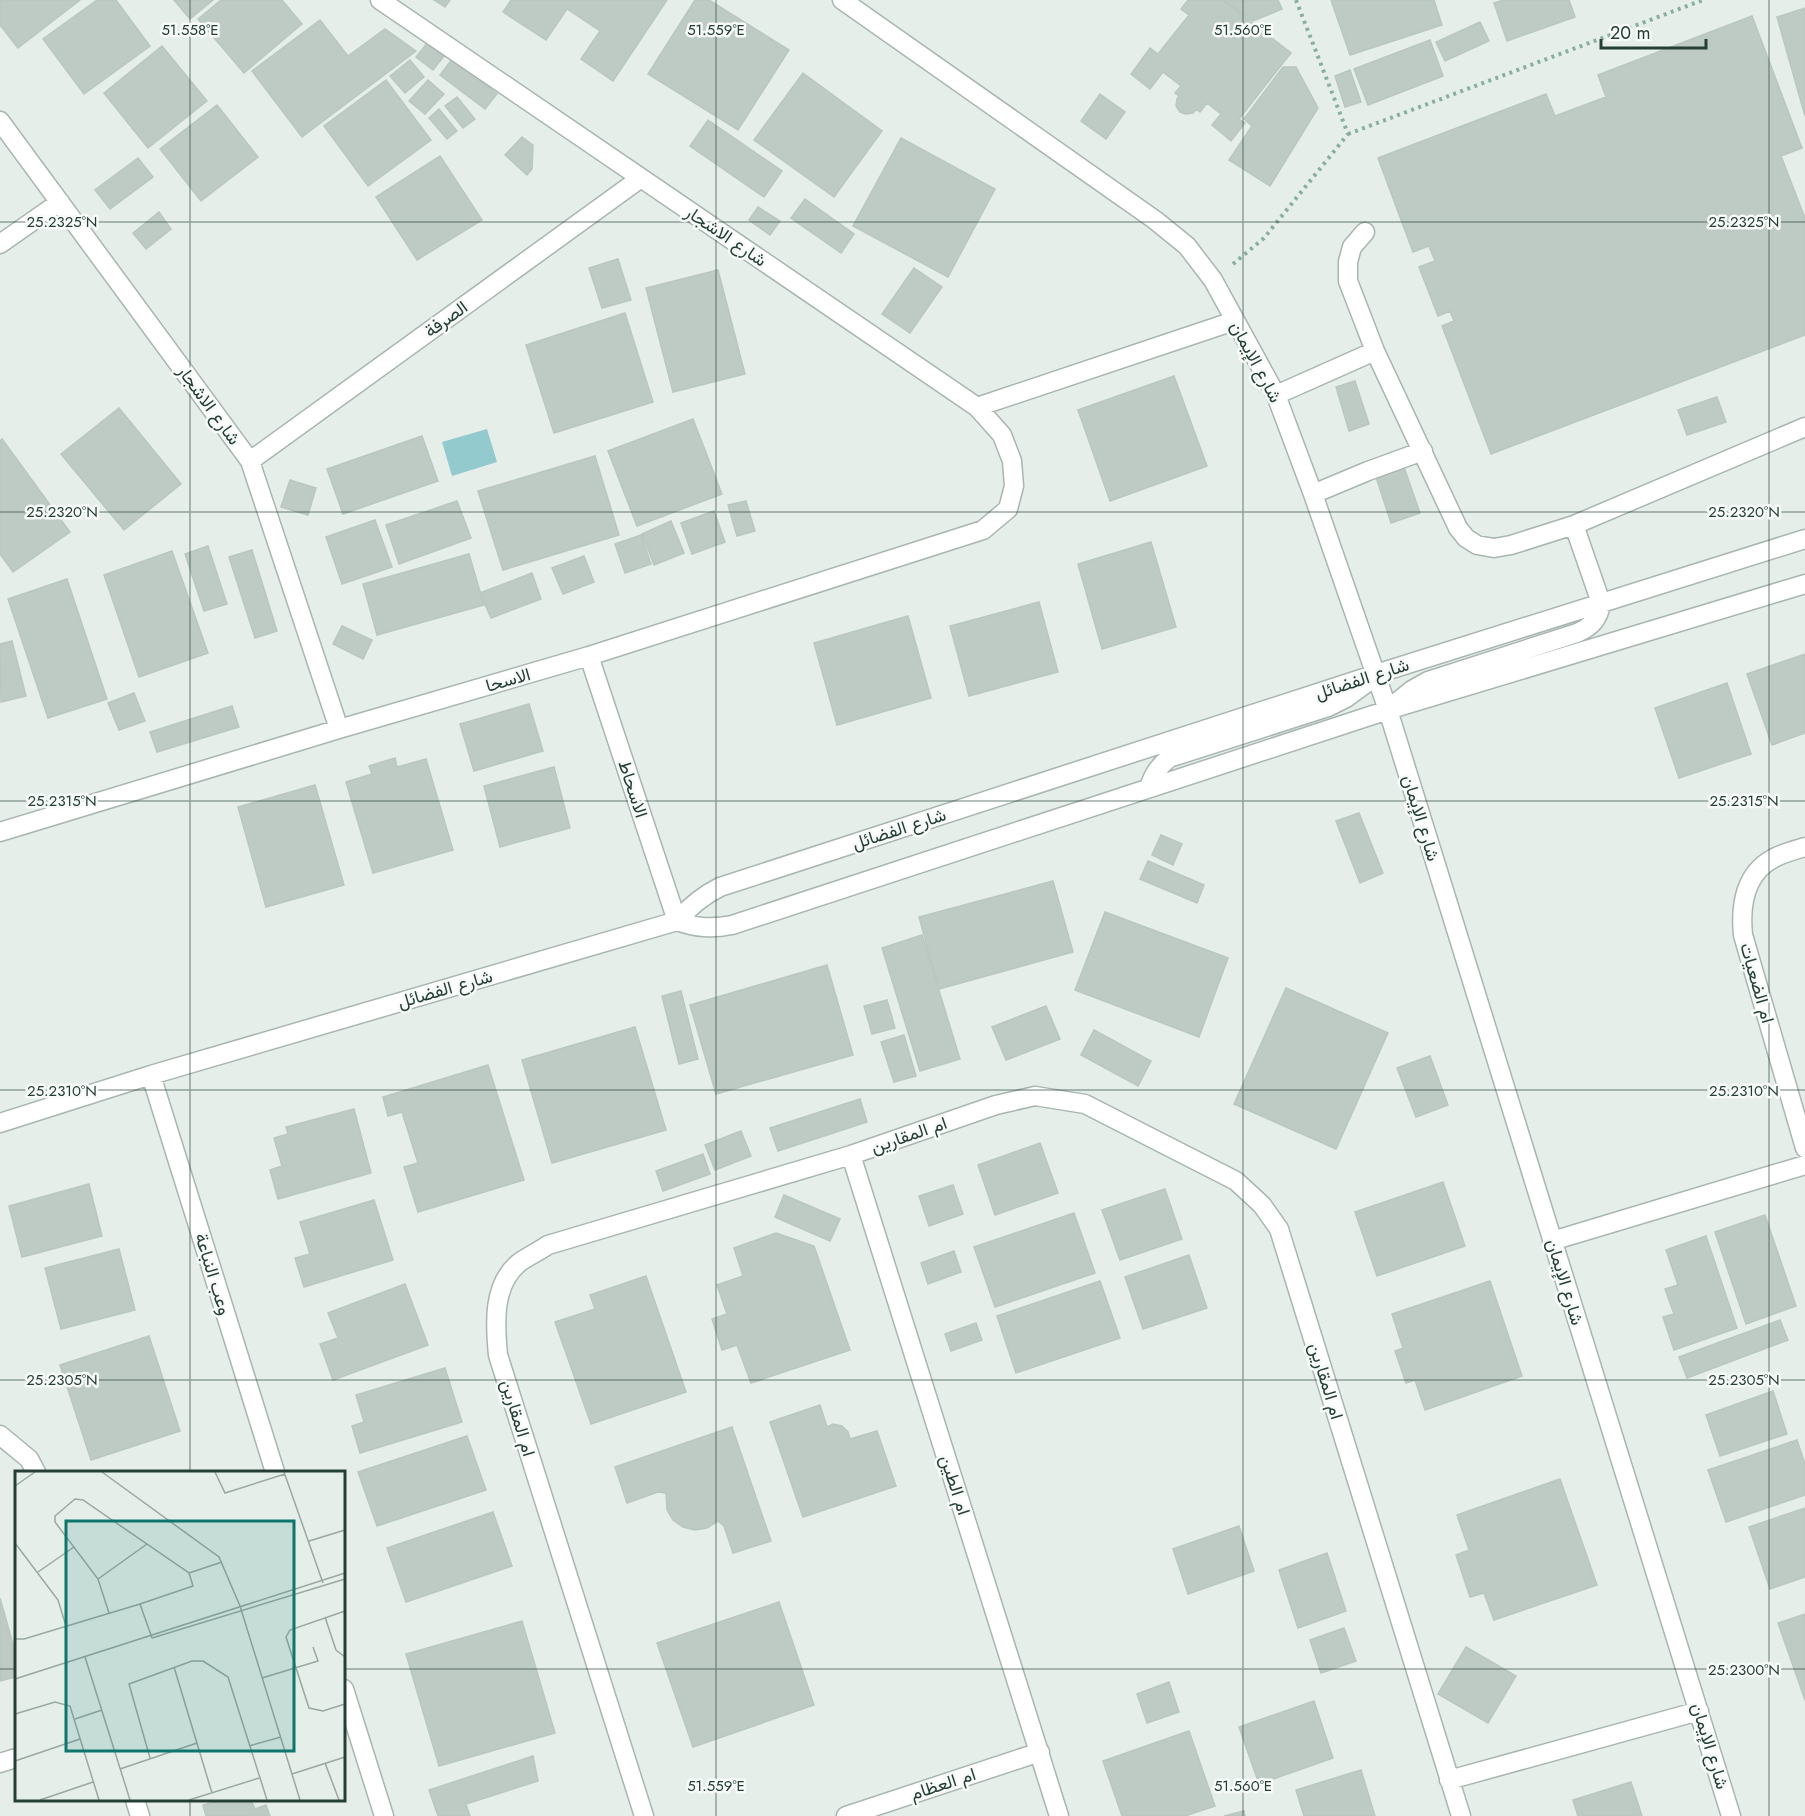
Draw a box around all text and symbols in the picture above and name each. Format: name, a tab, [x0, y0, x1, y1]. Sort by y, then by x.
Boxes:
scale bar	[1601, 12, 1706, 50]
text: 51.558°E	[161, 19, 219, 41]
text: 51.559°E	[687, 19, 745, 41]
text: 51.560°E	[1214, 19, 1272, 41]
text: 20 m	[1610, 20, 1650, 46]
street label: شارع الاشجار	[679, 199, 772, 273]
text: 25.2325°N	[26, 211, 98, 233]
text: 25.2325°N	[1708, 211, 1780, 233]
street label: الصرفة	[419, 294, 473, 344]
street label: شارع الإيمان	[1224, 317, 1288, 407]
street label: شارع الاشجار	[170, 359, 247, 450]
text: 25.2320°N	[26, 501, 98, 523]
text: 25.2320°N	[1708, 501, 1780, 523]
street label: شارع الفضائل	[1312, 652, 1412, 706]
street label: الاسحا	[483, 661, 533, 699]
street label: الاسحاط	[612, 757, 654, 821]
street label: شارع الإيمان	[1396, 772, 1446, 864]
text: 25.2315°N	[27, 790, 97, 812]
text: 25.2315°N	[1709, 790, 1779, 812]
street label: شارع الفضائل	[849, 802, 949, 856]
street label: ام الضعيات	[1733, 940, 1781, 1026]
street label: شارع الفضائل	[394, 963, 496, 1015]
text: 25.2310°N	[27, 1080, 97, 1102]
text: 25.2310°N	[1709, 1080, 1779, 1102]
street label: ام المقارين	[867, 1110, 951, 1160]
street label: وعب النباعة	[188, 1230, 238, 1318]
street label: شارع الإيمان	[1540, 1236, 1590, 1328]
street label: ام المقارين	[1302, 1339, 1350, 1423]
text: 25.2305°N	[26, 1369, 98, 1391]
text: 25.2305°N	[1708, 1369, 1780, 1391]
street label: ام المقارين	[494, 1376, 542, 1460]
street label: ام الطين	[933, 1452, 977, 1518]
inset map	[15, 1471, 345, 1801]
text: 25.2300°N	[1708, 1659, 1780, 1681]
street label: شارع الإيمان	[1685, 1700, 1735, 1792]
street label: ام العظام	[907, 1761, 979, 1807]
text: 51.559°E	[687, 1775, 745, 1797]
text: 51.560°E	[1214, 1775, 1272, 1797]

